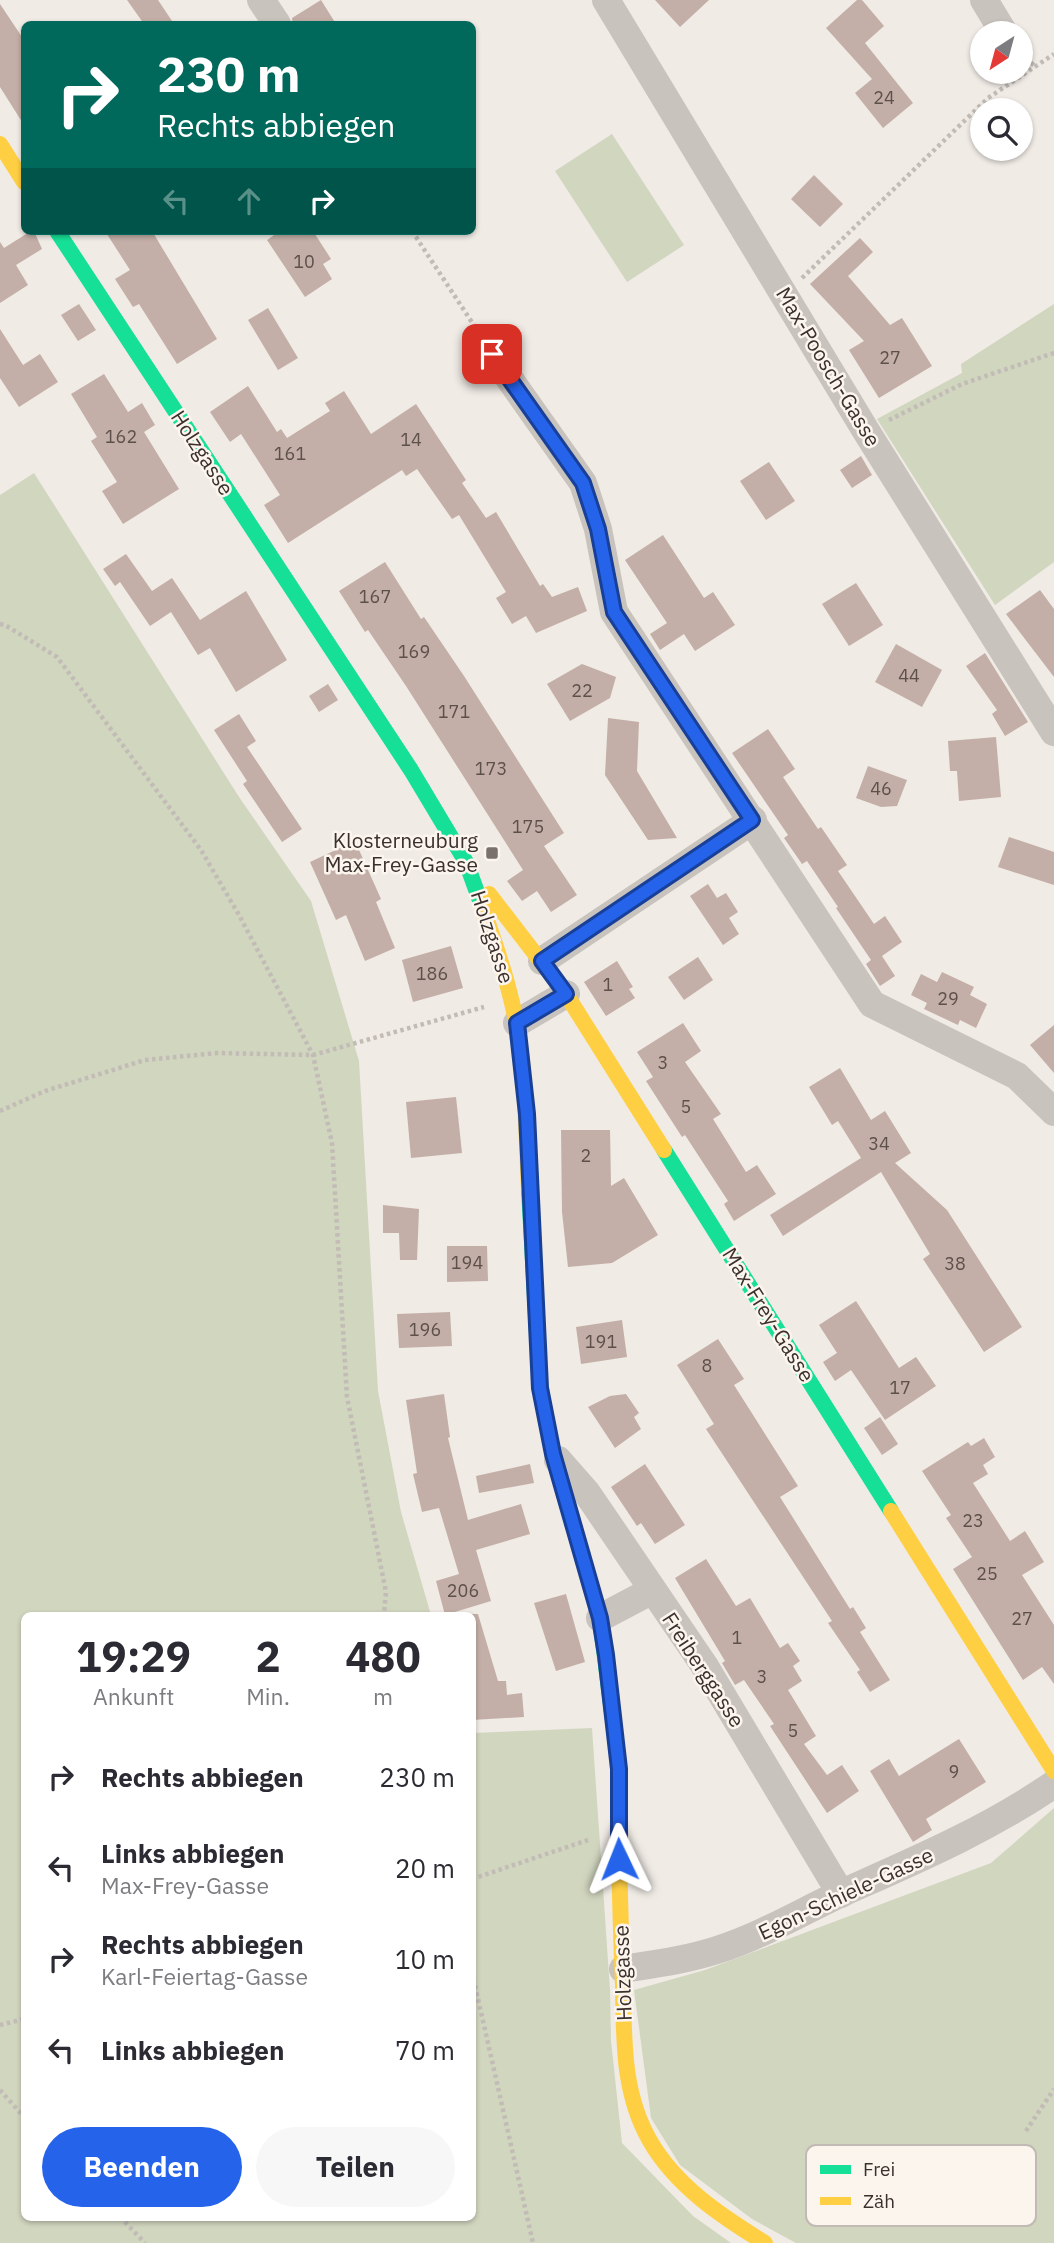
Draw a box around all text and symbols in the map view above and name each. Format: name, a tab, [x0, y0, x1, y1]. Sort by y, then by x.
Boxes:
north arrow	[970, 21, 1032, 84]
map controls	[970, 21, 1033, 161]
text: 230 m	[157, 42, 301, 105]
icon: right	[42, 49, 133, 140]
house number: 24	[873, 86, 895, 109]
button: search	[970, 98, 1033, 161]
text: Rechts abbiegen	[157, 104, 395, 146]
icon: left	[157, 182, 195, 220]
icon: ahead	[230, 182, 268, 220]
icon: right	[303, 182, 341, 220]
house number: 10	[293, 250, 315, 273]
street label: Max-Poosch-Gasse	[770, 281, 888, 451]
pin	[462, 324, 522, 384]
icon: arrive	[473, 335, 511, 373]
house number: 27	[879, 346, 901, 369]
street label: Holzgasse	[165, 405, 241, 500]
house number: 162	[105, 425, 137, 448]
house number: 14	[400, 428, 422, 451]
house number: 161	[274, 442, 306, 465]
house number: 167	[359, 585, 391, 608]
house number: 169	[398, 640, 430, 663]
house number: 44	[898, 664, 920, 687]
house number: 22	[571, 679, 593, 702]
house number: 171	[438, 700, 470, 723]
house number: 173	[475, 757, 507, 780]
house number: 46	[870, 777, 892, 800]
house number: 175	[512, 815, 544, 838]
place label: Klosterneuburg Max-Frey-Gasse	[324, 826, 478, 878]
marker: Klosterneuburg Max-Frey-Gasse	[484, 845, 500, 861]
street label: Holzgasse	[465, 887, 521, 987]
house number: 186	[416, 962, 448, 985]
house number: 1	[603, 973, 613, 996]
house number: 29	[937, 987, 959, 1010]
house number: 3	[658, 1051, 668, 1074]
house number: 5	[681, 1095, 691, 1118]
house number: 34	[868, 1132, 890, 1155]
house number: 2	[581, 1144, 591, 1167]
street label: Max-Frey-Gasse	[716, 1242, 821, 1387]
house number: 194	[451, 1251, 483, 1274]
house number: 38	[944, 1252, 966, 1275]
house number: 196	[409, 1318, 441, 1341]
house number: 191	[585, 1330, 617, 1353]
house number: 8	[702, 1354, 712, 1377]
house number: 17	[889, 1376, 911, 1399]
house number: 23	[962, 1509, 984, 1532]
house number: 25	[976, 1562, 998, 1585]
house number: 206	[447, 1579, 479, 1602]
street label: Freiberggasse	[656, 1607, 751, 1732]
house number: 27	[1011, 1607, 1033, 1630]
house number: 1	[732, 1626, 742, 1649]
text: 19:29	[76, 1629, 191, 1684]
text: 2	[255, 1629, 281, 1684]
text: 480	[345, 1629, 421, 1684]
house number: 3	[757, 1665, 767, 1688]
text: Ankunft	[93, 1681, 174, 1711]
text: Min.	[246, 1681, 290, 1711]
text: m	[373, 1681, 393, 1711]
house number: 5	[788, 1719, 798, 1742]
icon: right	[42, 1758, 80, 1796]
text: Rechts abbiegen	[101, 1760, 304, 1794]
text: 230 m	[379, 1760, 455, 1794]
house number: 9	[949, 1760, 959, 1783]
position arrow	[582, 1822, 656, 1896]
text: Links abbiegen	[101, 1836, 284, 1870]
street label: Egon-Schiele-Gasse	[754, 1840, 938, 1946]
icon: left	[42, 1849, 80, 1887]
text: 20 m	[395, 1851, 455, 1885]
text: Max-Frey-Gasse	[101, 1870, 269, 1900]
street label: Holzgasse	[606, 1924, 638, 2022]
text: Rechts abbiegen	[101, 1927, 304, 1961]
icon: right	[42, 1940, 80, 1978]
text: 10 m	[395, 1942, 455, 1976]
text: Karl-Feiertag-Gasse	[101, 1961, 308, 1991]
icon: left	[42, 2031, 80, 2069]
text: Links abbiegen	[101, 2033, 284, 2067]
text: 70 m	[395, 2033, 455, 2067]
button: Beenden	[42, 2127, 242, 2207]
button: Teilen	[256, 2127, 455, 2207]
legend	[806, 2145, 1036, 2226]
text: Frei	[863, 2157, 895, 2181]
text: Zäh	[863, 2189, 895, 2213]

